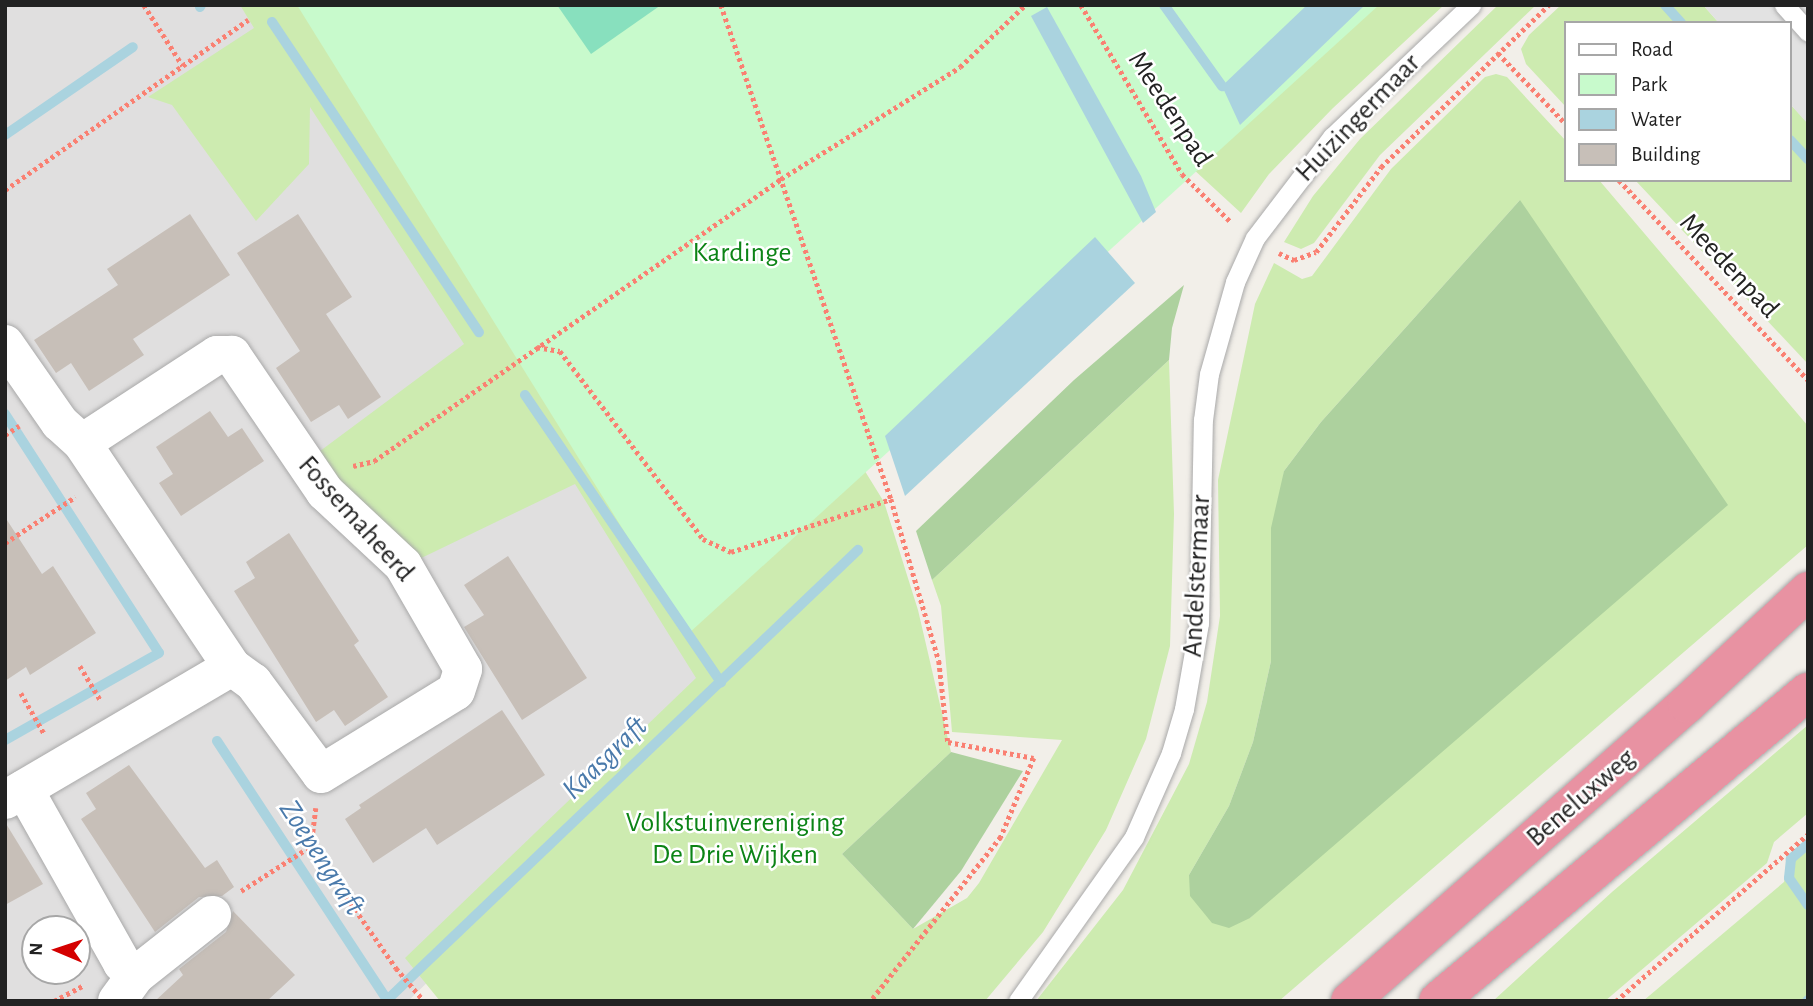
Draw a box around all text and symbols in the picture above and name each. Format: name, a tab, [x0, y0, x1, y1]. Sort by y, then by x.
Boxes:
legend	[1564, 21, 1792, 182]
text: Road	[1631, 39, 1673, 60]
street label: Meedenpad	[1120, 45, 1220, 173]
street label: Huizingermaar	[1288, 47, 1428, 189]
text: Park	[1631, 74, 1667, 95]
text: Water	[1631, 109, 1681, 130]
text: Building	[1631, 144, 1700, 165]
street label: Meedenpad	[1672, 207, 1786, 325]
park label: Kardinge	[693, 236, 791, 270]
street label: Fossemaheerd	[291, 449, 421, 589]
street label: Andelstermaar	[1176, 494, 1218, 658]
water label: Kaasgraft	[555, 709, 655, 807]
street label: Beneluxweg	[1520, 742, 1642, 854]
water label: Zoepengraft	[271, 793, 373, 923]
park label: Volkstuinvereniging De Drie Wijken	[626, 806, 844, 872]
north arrow	[21, 915, 91, 985]
text: N	[27, 942, 46, 956]

